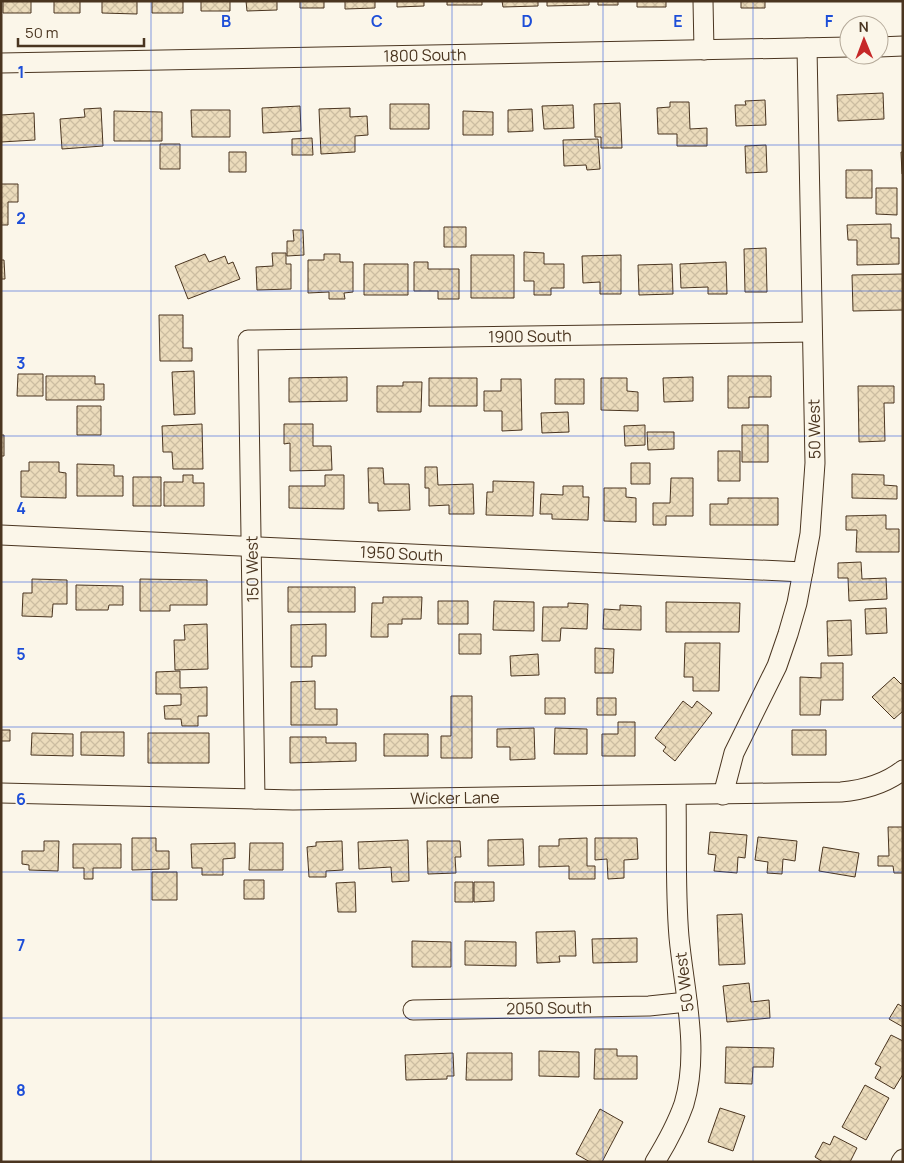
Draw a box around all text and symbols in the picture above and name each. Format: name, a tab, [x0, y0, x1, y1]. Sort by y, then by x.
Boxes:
text: B	[221, 10, 231, 32]
text: C	[371, 10, 383, 32]
text: D	[521, 10, 533, 32]
text: E	[673, 10, 683, 32]
text: F	[825, 10, 834, 32]
scale bar	[18, 15, 144, 47]
north arrow	[839, 15, 889, 65]
text: N	[859, 17, 869, 36]
text: 50 m	[25, 22, 59, 43]
street label: 1800 South	[383, 43, 467, 67]
text: 1	[17, 61, 25, 83]
text: 2	[16, 207, 26, 229]
street label: 1900 South	[488, 324, 572, 348]
text: 3	[16, 352, 26, 374]
street label: 50 West	[802, 399, 826, 459]
text: 4	[16, 497, 26, 519]
street label: 150 West	[240, 536, 264, 602]
street label: 1950 South	[360, 541, 444, 566]
text: 5	[16, 643, 26, 665]
street label: Wicker Lane	[410, 786, 500, 809]
text: 6	[16, 788, 26, 810]
text: 7	[17, 934, 25, 956]
street label: 50 West	[669, 951, 699, 1013]
street label: 2050 South	[506, 996, 592, 1019]
text: 8	[16, 1079, 26, 1101]

